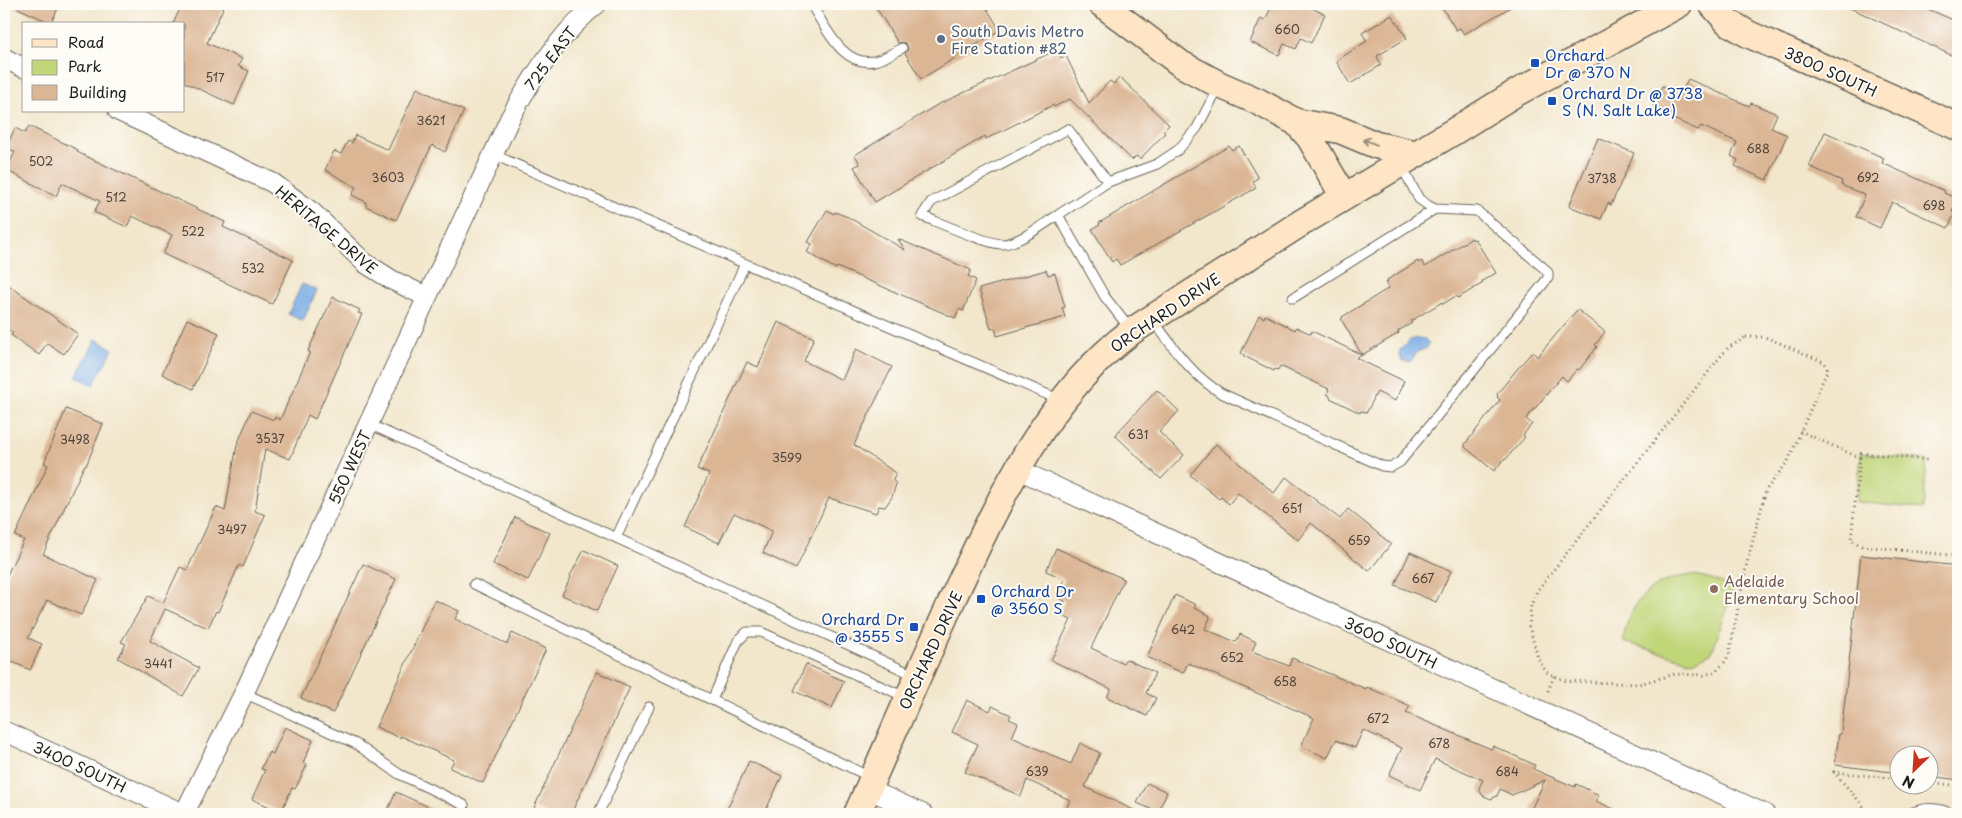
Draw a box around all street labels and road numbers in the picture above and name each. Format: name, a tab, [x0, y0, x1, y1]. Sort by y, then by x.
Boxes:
street label: 725 EAST	[518, 21, 582, 95]
street label: 3800 SOUTH	[1781, 40, 1881, 102]
street label: HERITAGE DRIVE	[271, 179, 383, 279]
street label: ORCHARD DRIVE	[1105, 267, 1225, 357]
street label: 550 WEST	[322, 426, 376, 508]
street label: ORCHARD DRIVE	[892, 587, 968, 713]
street label: 3600 SOUTH	[1341, 610, 1441, 674]
street label: 3400 SOUTH	[30, 734, 130, 798]

